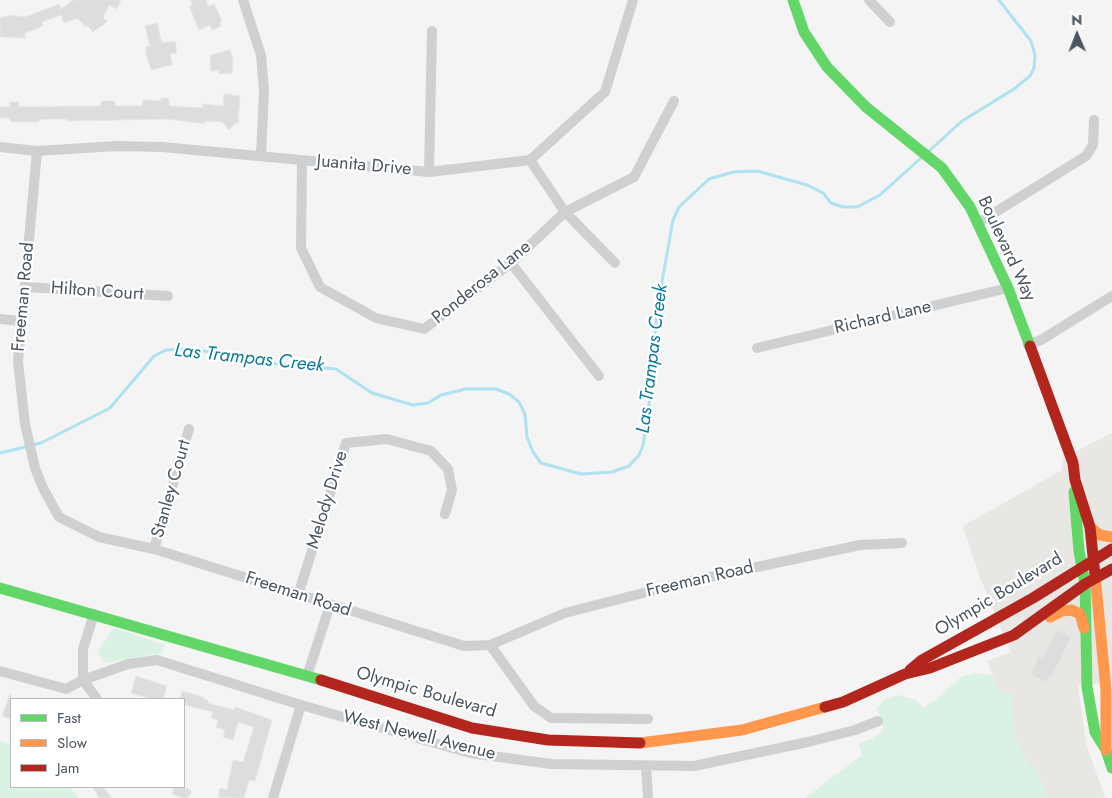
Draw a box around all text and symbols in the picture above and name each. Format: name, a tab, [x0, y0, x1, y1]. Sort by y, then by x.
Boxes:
north arrow	[1052, 10, 1102, 60]
text: N	[1071, 10, 1082, 30]
street label: Juanita Drive	[316, 151, 412, 181]
street label: Boulevard Way	[972, 193, 1040, 305]
street label: Ponderosa Lane	[428, 237, 536, 329]
street label: Freeman Road	[8, 242, 40, 352]
street label: Hilton Court	[50, 278, 144, 306]
water label: Las Trampas Creek	[633, 283, 673, 435]
street label: Richard Lane	[832, 296, 934, 340]
water label: Las Trampas Creek	[173, 340, 325, 378]
street label: Stanley Court	[148, 438, 196, 540]
street label: Melody Drive	[303, 448, 353, 552]
street label: Olympic Boulevard	[931, 548, 1067, 642]
street label: Freeman Road	[644, 557, 756, 603]
street label: Freeman Road	[243, 568, 353, 622]
street label: Olympic Boulevard	[353, 663, 499, 723]
legend	[10, 698, 185, 788]
text: Fast	[57, 707, 81, 729]
street label: West Newell Avenue	[340, 707, 498, 765]
text: Slow	[57, 732, 87, 754]
text: Jam	[57, 757, 80, 779]

